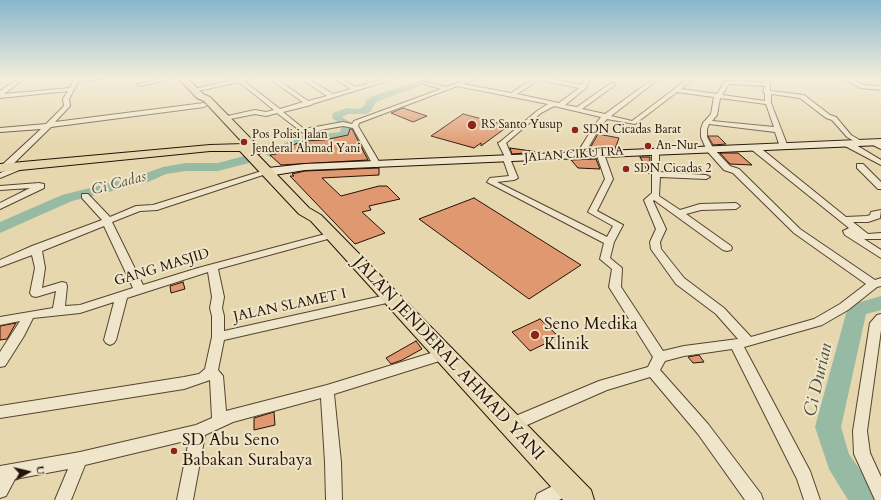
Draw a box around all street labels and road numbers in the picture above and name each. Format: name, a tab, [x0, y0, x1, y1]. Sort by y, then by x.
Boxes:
street label: JALAN CIKUTRA	[524, 144, 624, 166]
street label: GANG MASJID	[112, 246, 212, 290]
street label: JALAN JENDERAL AHMAD YANI	[348, 253, 548, 465]
street label: JALAN SLAMET I	[232, 286, 348, 326]

